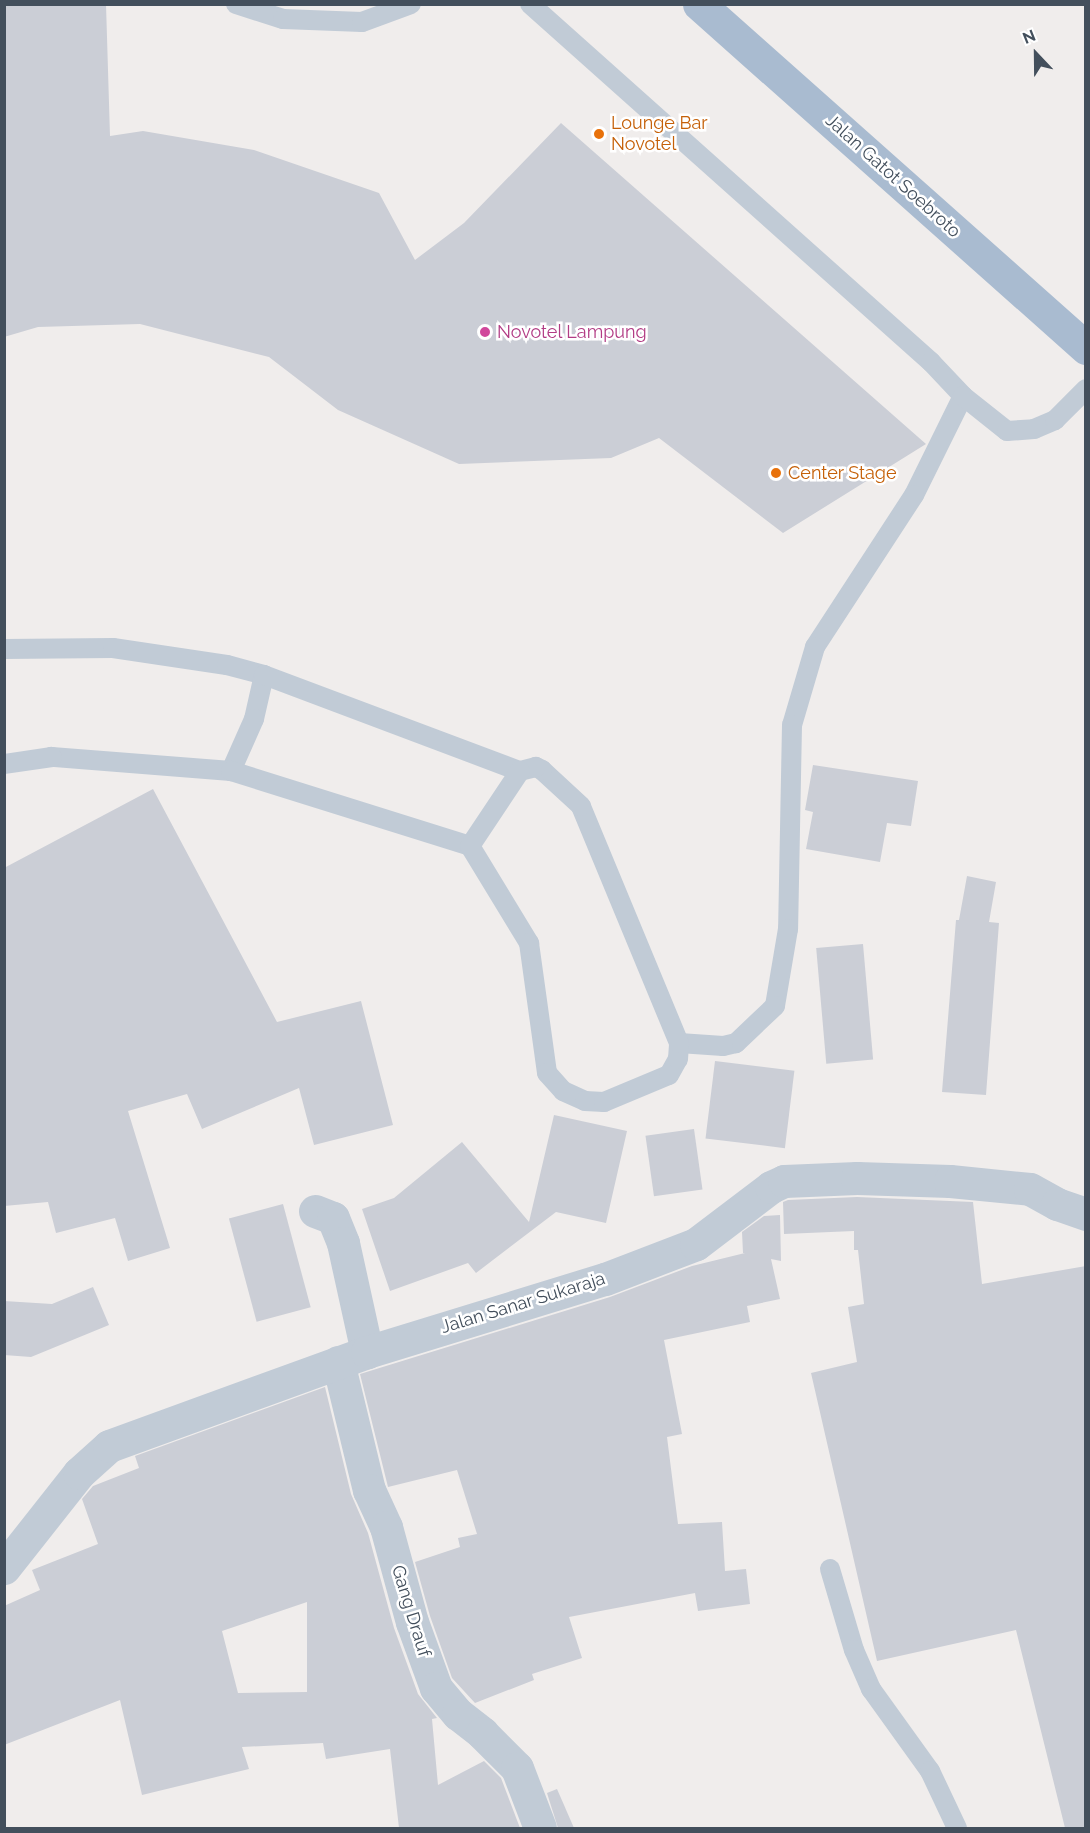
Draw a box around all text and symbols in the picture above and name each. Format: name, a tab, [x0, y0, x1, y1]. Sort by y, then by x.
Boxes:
north arrow	[1006, 24, 1066, 84]
text: N	[1020, 26, 1038, 48]
street label: Jalan Gatot Soebroto	[821, 110, 965, 242]
place label: Lounge Bar Novotel	[611, 113, 708, 156]
marker: Lounge Bar Novotel	[592, 127, 606, 141]
place label: Novotel Lampung	[497, 321, 647, 343]
marker: Novotel Lampung	[478, 325, 492, 339]
place label: Center Stage	[788, 462, 897, 484]
marker: Center Stage	[769, 466, 783, 480]
street label: Jalan Sanar Sukaraja	[438, 1268, 608, 1338]
street label: Gang Drauf	[387, 1563, 435, 1659]

